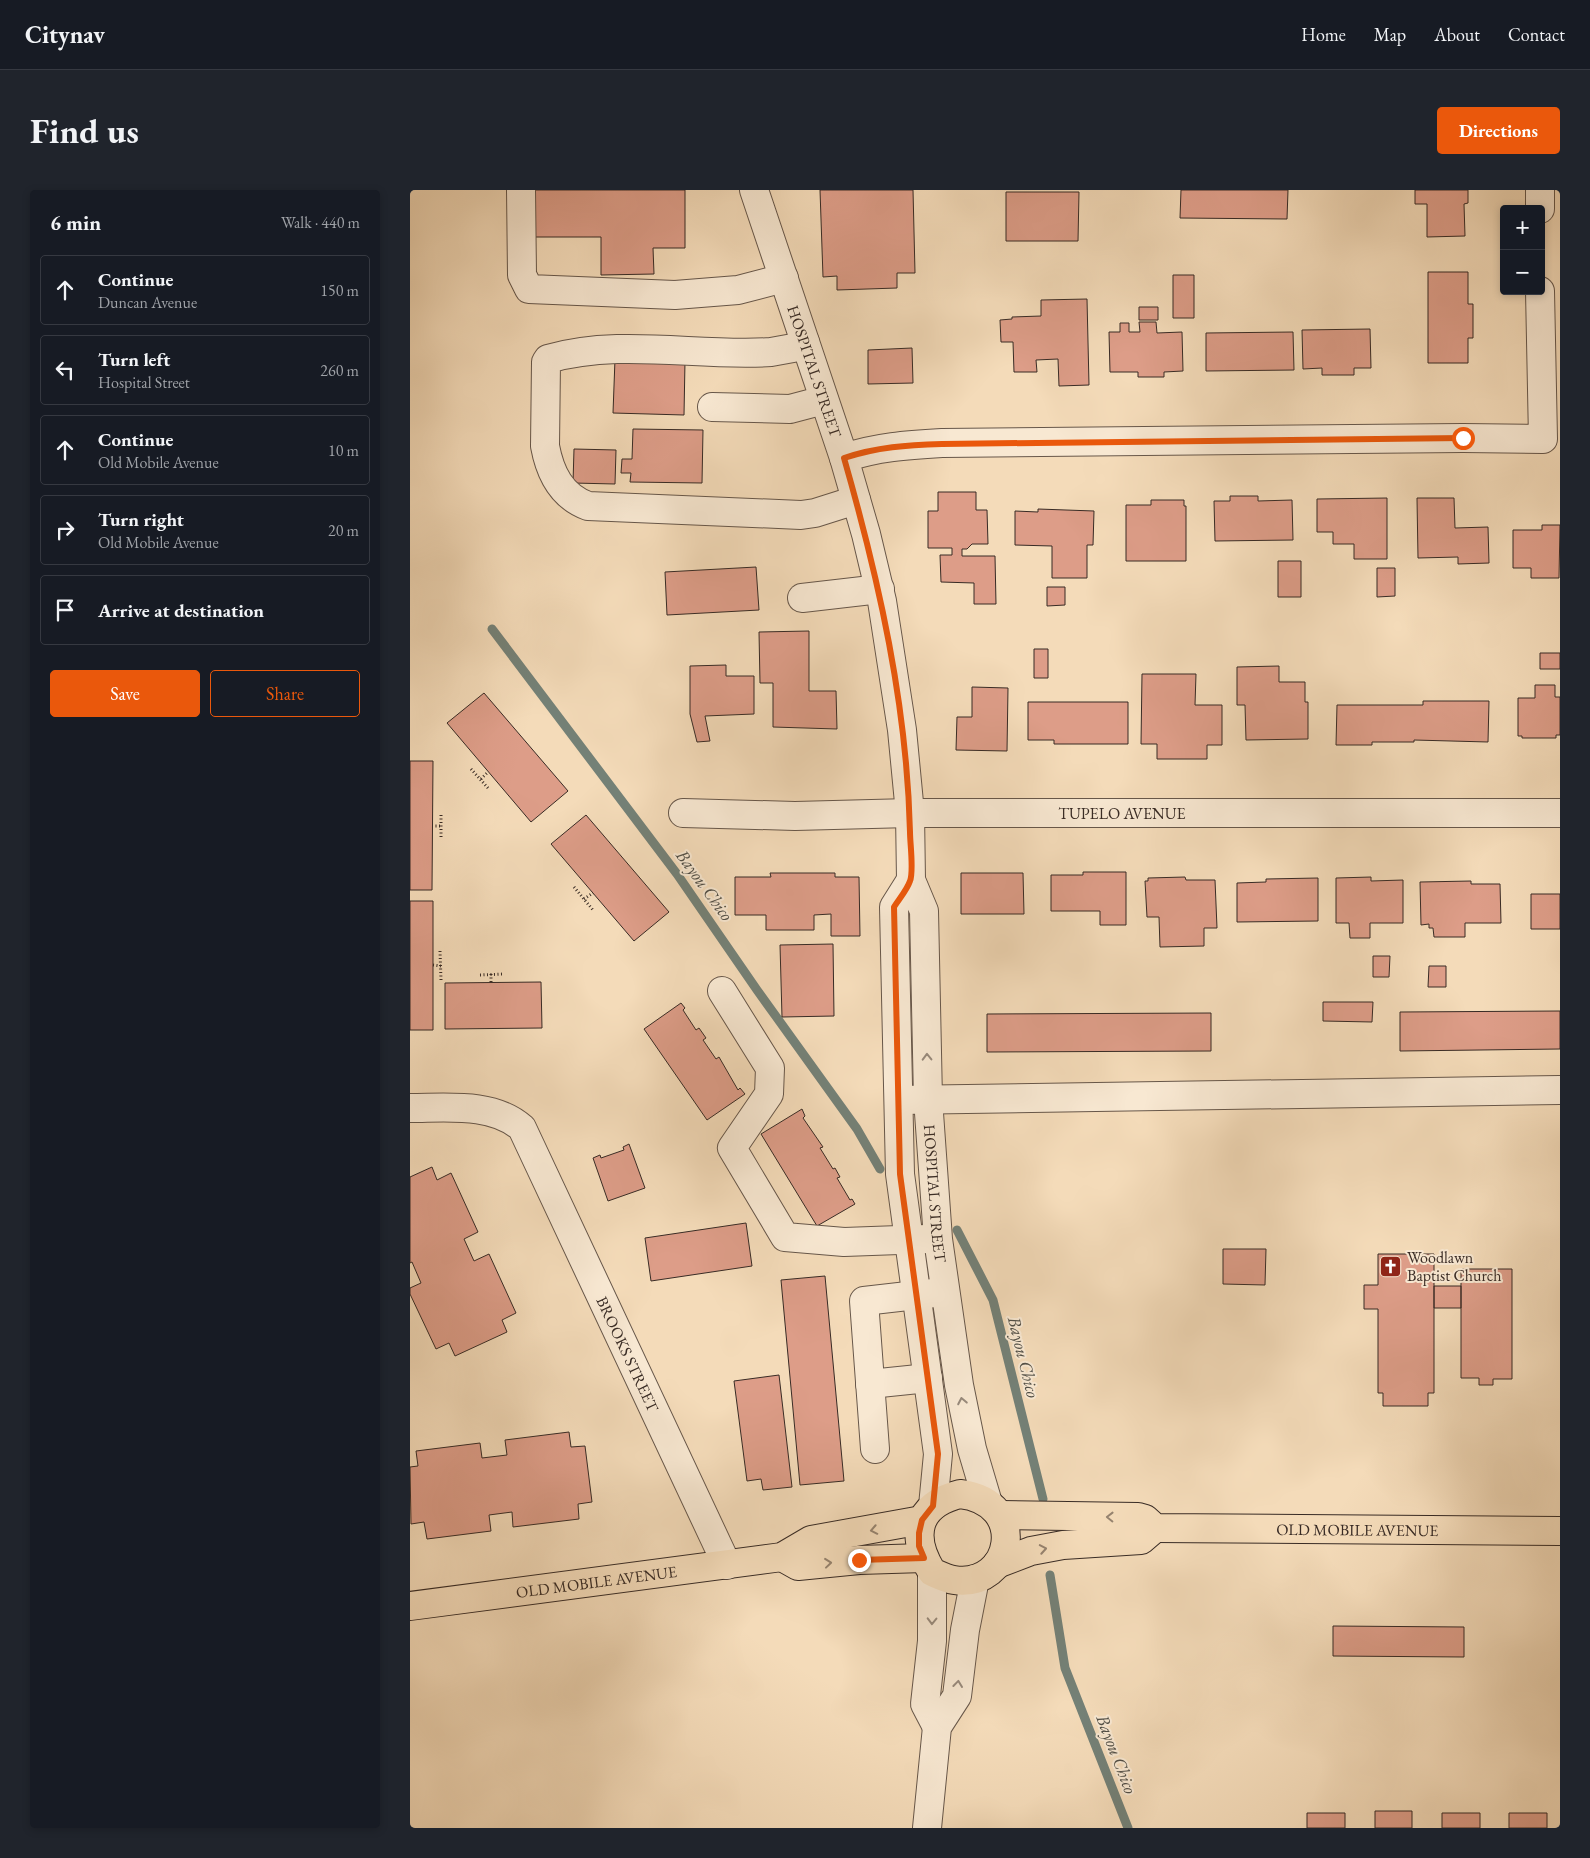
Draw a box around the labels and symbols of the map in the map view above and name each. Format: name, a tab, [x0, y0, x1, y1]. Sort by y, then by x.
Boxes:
street label: HOSPITAL STREET	[783, 302, 847, 440]
route start	[1452, 427, 1475, 450]
street label: TUPELO AVENUE	[1058, 803, 1186, 824]
water label: Bayou Chico	[670, 844, 739, 926]
one-way arrow	[922, 1053, 933, 1061]
street label: HOSPITAL STREET	[919, 1124, 952, 1264]
place label: Woodlawn Baptist Church	[1407, 1247, 1502, 1286]
church icon: Woodlawn Baptist Church	[1379, 1254, 1403, 1278]
street label: BROOKS STREET	[592, 1293, 664, 1415]
water label: Bayou Chico	[1002, 1313, 1045, 1400]
one-way arrow	[957, 1396, 968, 1405]
one-way arrow	[1106, 1511, 1114, 1522]
street label: OLD MOBILE AVENUE	[1276, 1518, 1438, 1541]
one-way arrow	[870, 1524, 879, 1534]
one-way arrow	[1038, 1544, 1047, 1555]
route end	[848, 1549, 871, 1572]
one-way arrow	[824, 1558, 832, 1569]
street label: OLD MOBILE AVENUE	[515, 1560, 678, 1602]
one-way arrow	[927, 1617, 937, 1625]
one-way arrow	[952, 1680, 963, 1688]
water label: Bayou Chico	[1090, 1710, 1143, 1797]

